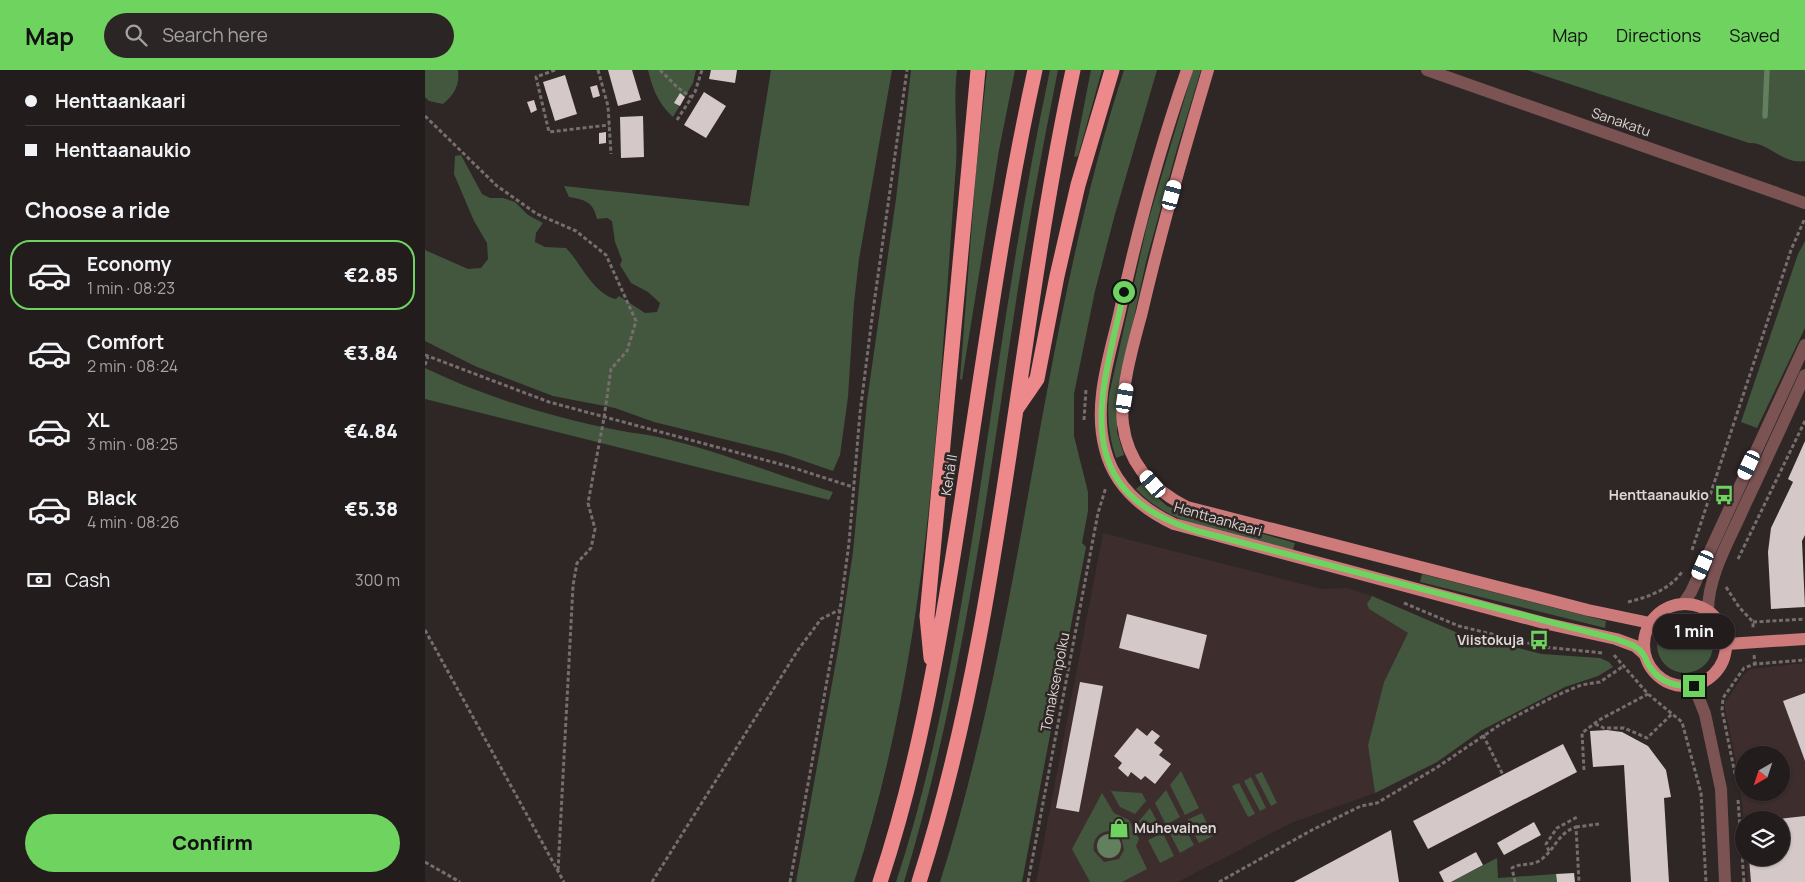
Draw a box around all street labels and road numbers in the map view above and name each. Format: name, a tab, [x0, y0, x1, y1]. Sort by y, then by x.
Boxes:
street label: Sanakatu	[1589, 103, 1653, 140]
street label: Kehä II	[936, 453, 961, 497]
street label: Henttaankaari	[1172, 497, 1264, 540]
street label: Tomaksenpolku	[1036, 631, 1073, 733]

